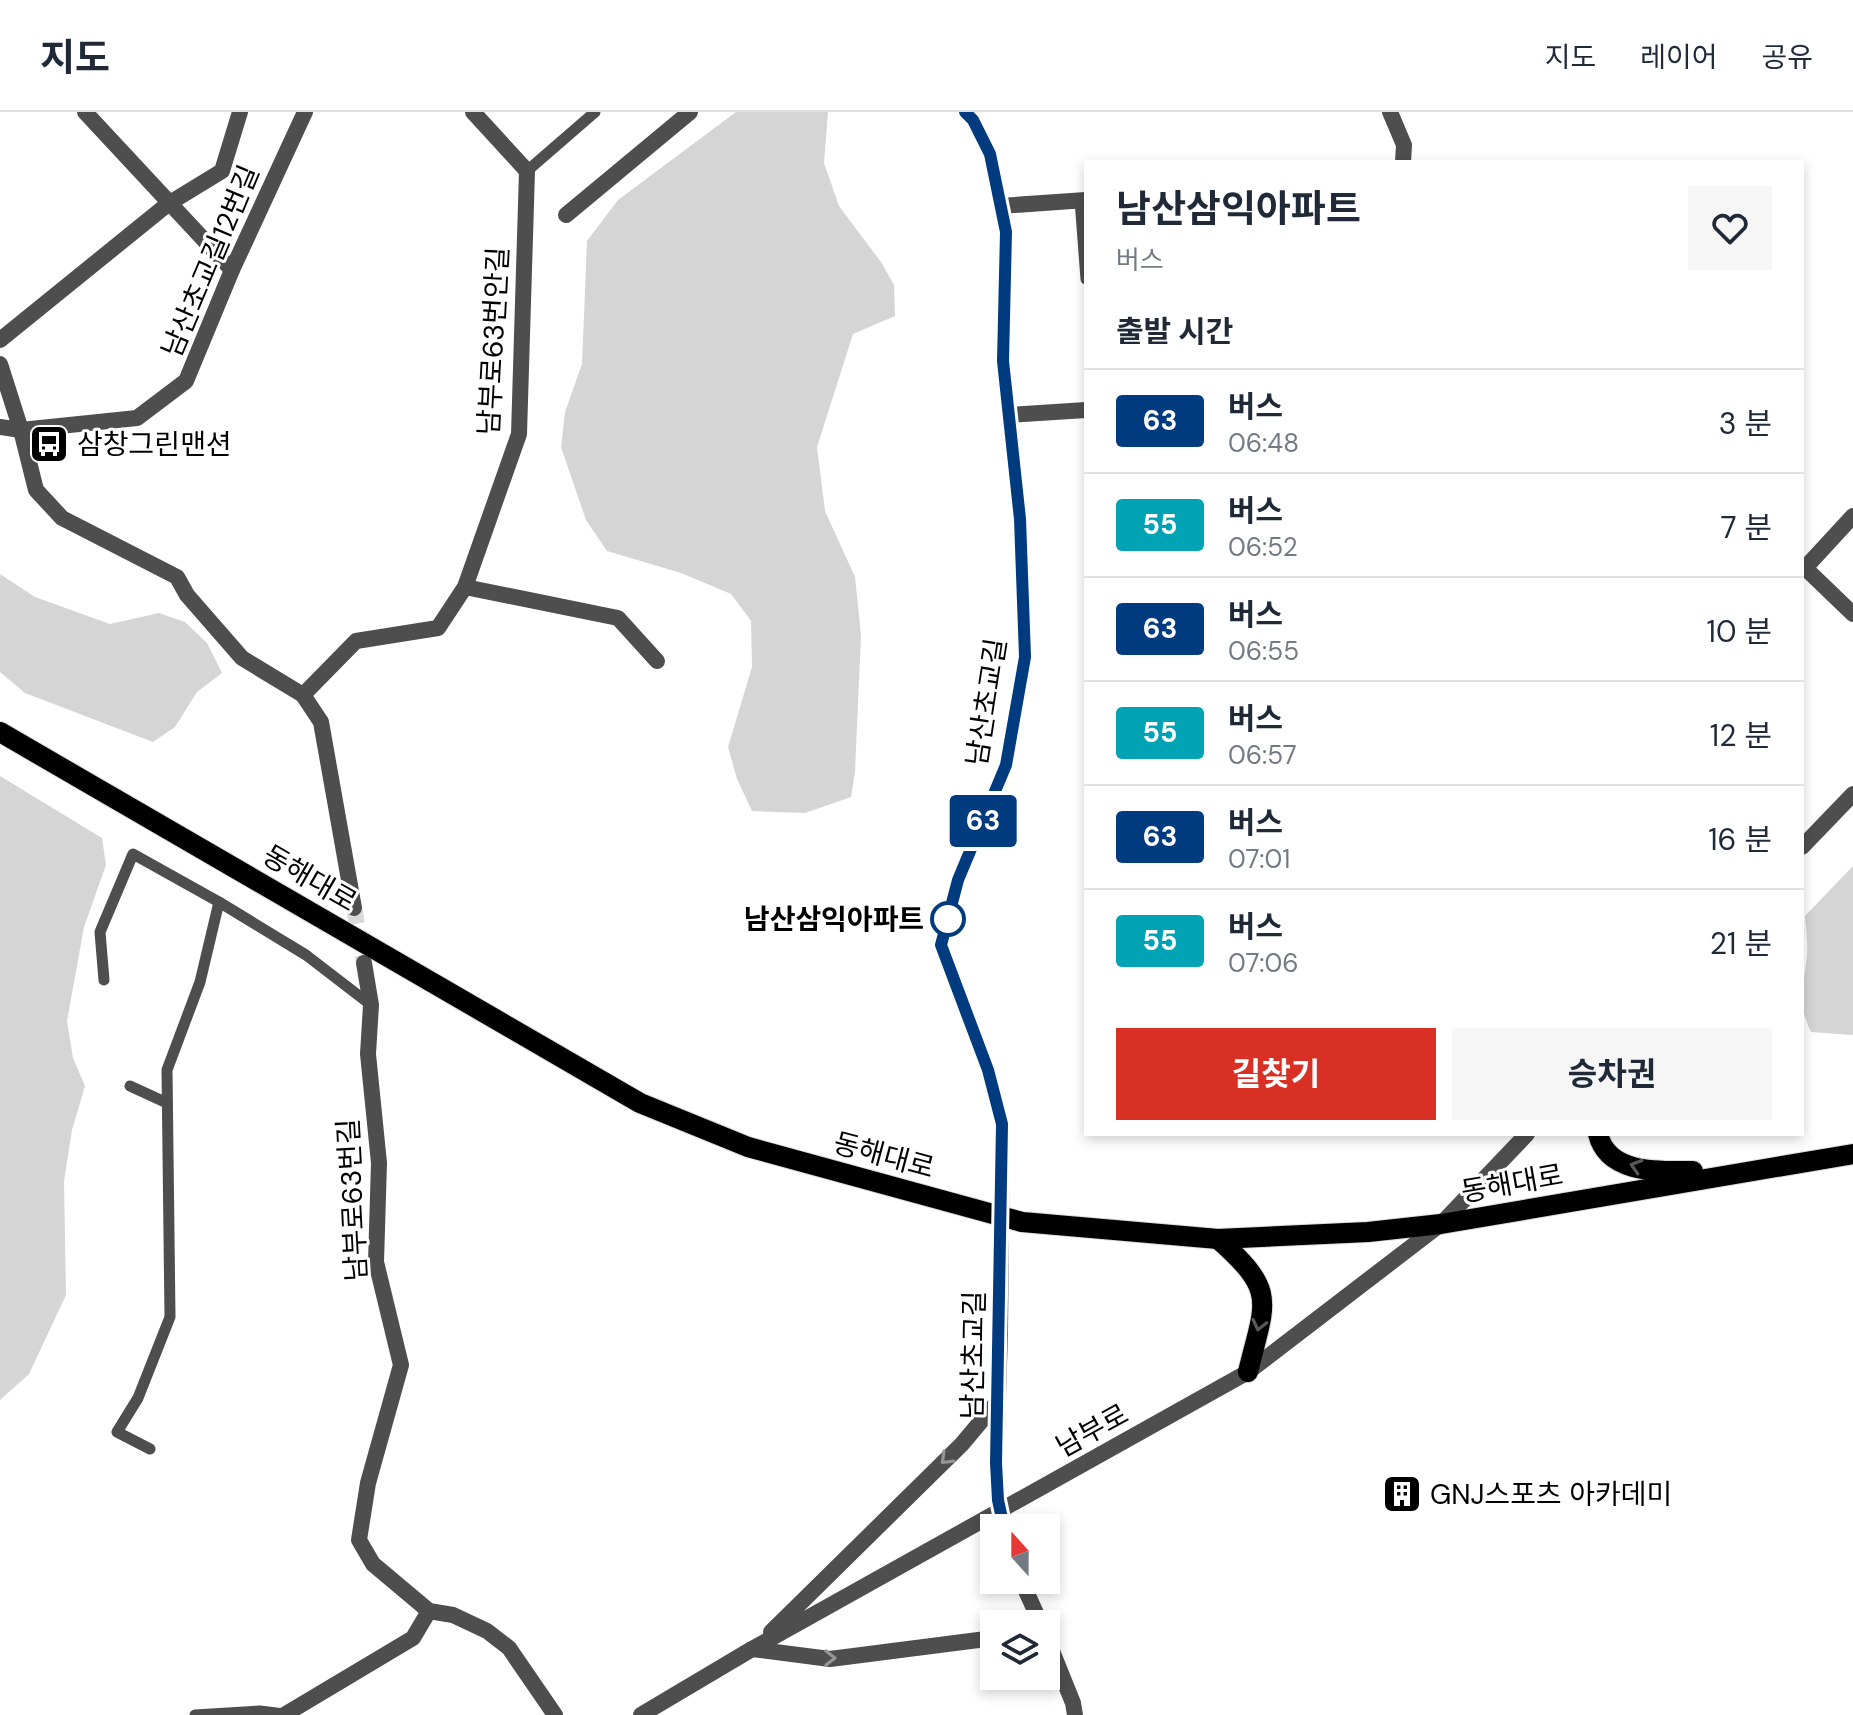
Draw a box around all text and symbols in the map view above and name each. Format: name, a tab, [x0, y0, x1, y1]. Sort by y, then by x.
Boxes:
text: 지도	[40, 33, 110, 83]
text: 지도	[1545, 39, 1596, 76]
text: 레이어	[1640, 39, 1717, 76]
text: 공유	[1761, 39, 1813, 76]
street label: 남산초교길12번길	[153, 160, 268, 363]
text: 남산삼익아파트	[1116, 184, 1361, 234]
button: heart	[1688, 186, 1772, 270]
text: 버스	[1116, 243, 1164, 277]
street label: 남부로63번안길	[470, 246, 517, 436]
text: 출발 시간	[1116, 312, 1233, 351]
text: 버스	[1228, 387, 1283, 426]
text: 63	[1143, 402, 1177, 439]
text: 3 분	[1719, 404, 1772, 443]
bus stop icon: 삼창그린맨션	[28, 423, 70, 465]
place label: 삼창그린맨션	[77, 426, 232, 463]
text: 06:48	[1228, 426, 1299, 460]
text: 버스	[1228, 491, 1283, 530]
text: 55	[1143, 506, 1177, 543]
text: 7 분	[1720, 508, 1772, 547]
text: 06:52	[1228, 530, 1298, 564]
text: 버스	[1228, 595, 1283, 634]
text: 63	[1143, 610, 1177, 647]
text: 10 분	[1707, 612, 1772, 651]
text: 06:55	[1228, 634, 1299, 668]
street label: 남산초교길	[958, 636, 1015, 769]
text: 버스	[1228, 699, 1283, 738]
text: 55	[1143, 714, 1177, 751]
text: 12 분	[1710, 716, 1772, 755]
text: 06:57	[1228, 738, 1297, 772]
line badge: 63	[947, 795, 1019, 847]
text: 63	[966, 802, 1000, 839]
text: 버스	[1228, 803, 1283, 842]
text: 63	[1143, 818, 1177, 855]
text: 16 분	[1708, 820, 1772, 859]
street label: 동해대로	[256, 837, 364, 920]
text: 07:01	[1228, 842, 1290, 876]
place label: 남산삼익아파트	[744, 901, 924, 938]
marker: 남산삼익아파트	[931, 902, 965, 936]
text: 버스	[1228, 907, 1283, 946]
text: 55	[1143, 922, 1177, 959]
text: 21 분	[1710, 924, 1772, 963]
text: 07:06	[1228, 946, 1299, 980]
button: 길찾기	[1116, 1028, 1436, 1120]
button: 승차권	[1452, 1028, 1772, 1120]
street label: 남부로63번길	[330, 1118, 375, 1282]
street label: 동해대로	[829, 1124, 938, 1187]
street label: 동해대로	[1458, 1156, 1566, 1211]
one-way arrow	[1630, 1159, 1643, 1175]
street label: 남산초교길	[954, 1290, 993, 1420]
one-way arrow	[1251, 1318, 1268, 1332]
street label: 남부로	[1049, 1396, 1135, 1465]
one-way arrow	[941, 1450, 955, 1464]
building icon: GNJ스포츠 아카데미	[1381, 1473, 1423, 1515]
place label: GNJ스포츠 아카데미	[1430, 1476, 1672, 1513]
north arrow	[980, 1514, 1060, 1594]
map controls	[980, 1514, 1060, 1690]
button: layers	[980, 1610, 1060, 1690]
one-way arrow	[824, 1649, 837, 1666]

